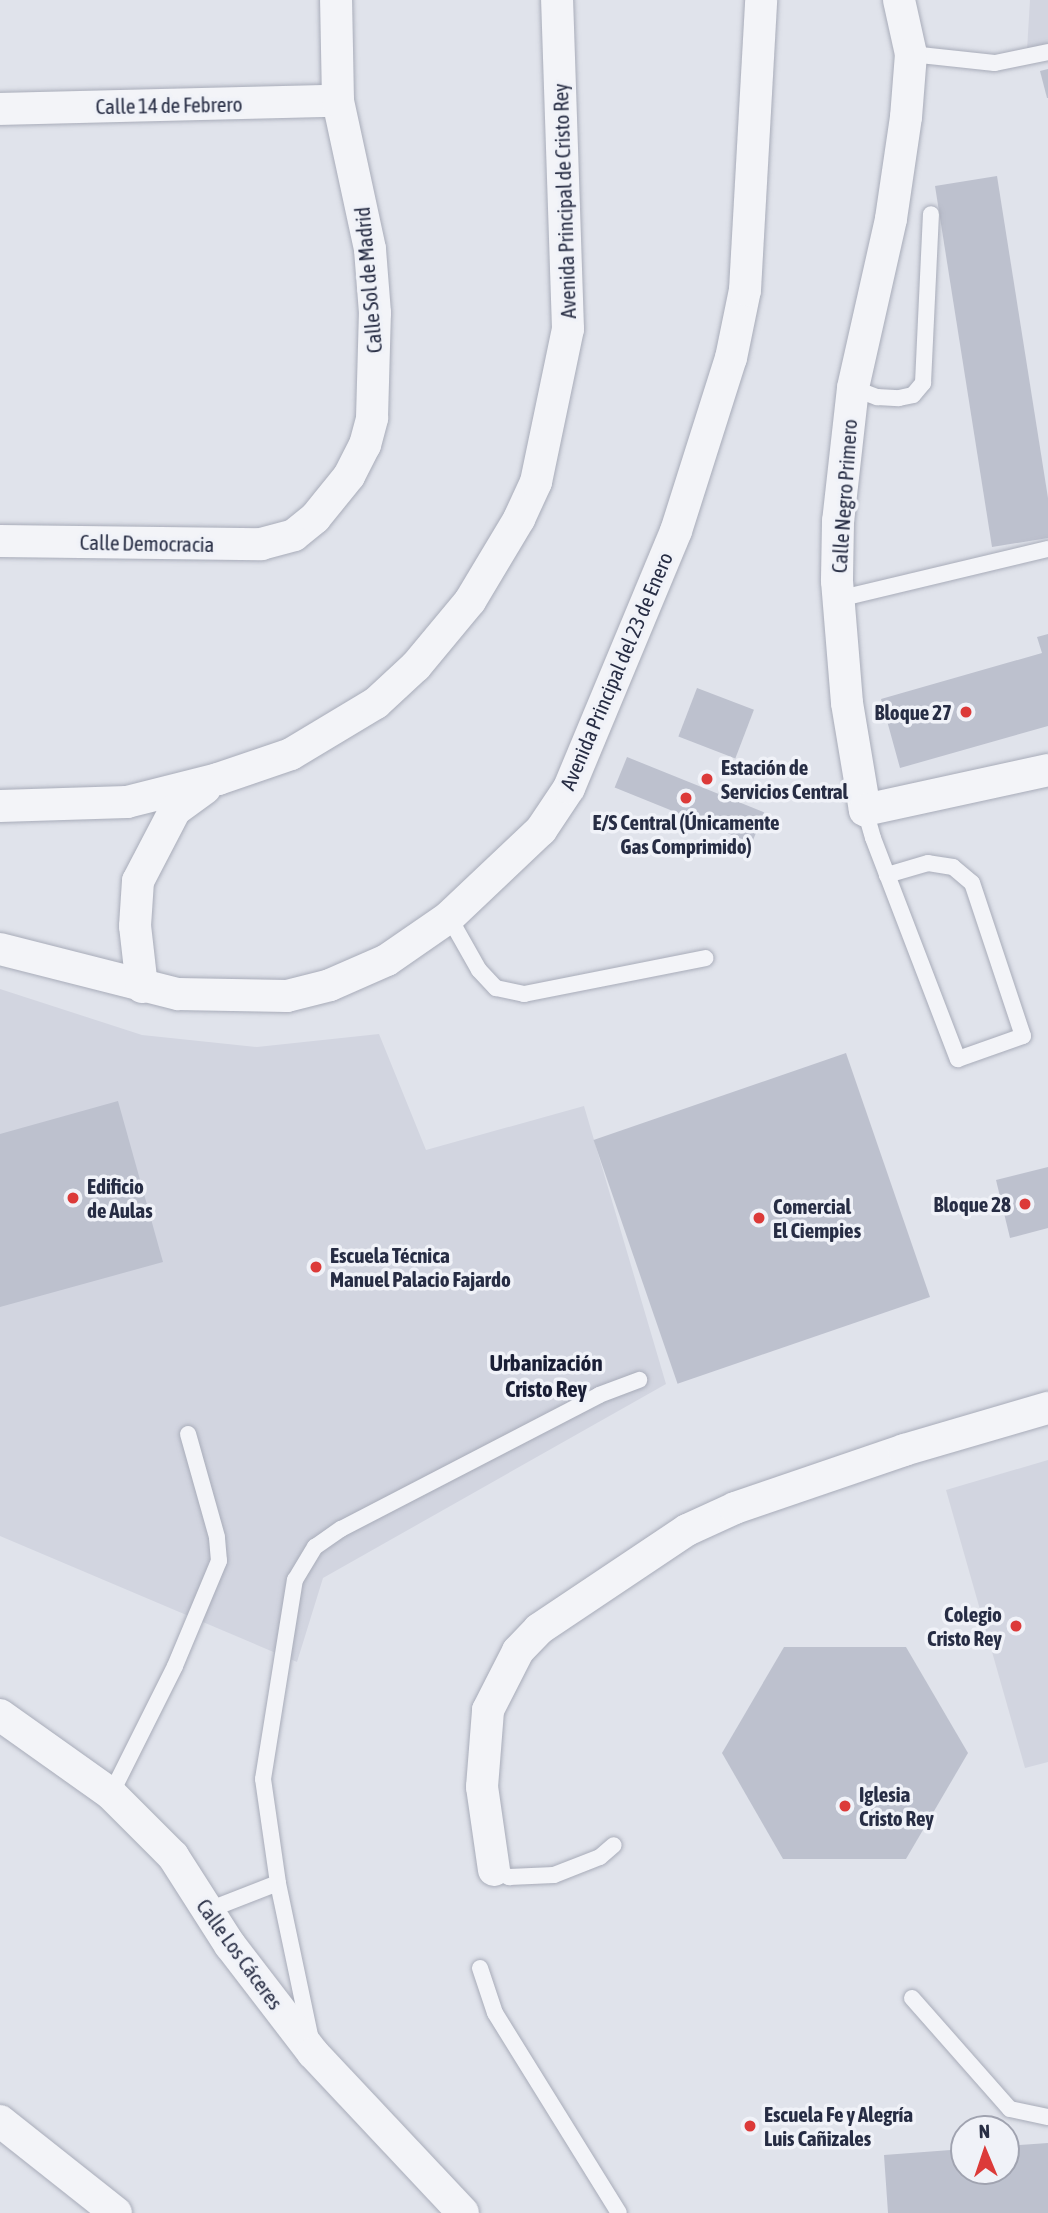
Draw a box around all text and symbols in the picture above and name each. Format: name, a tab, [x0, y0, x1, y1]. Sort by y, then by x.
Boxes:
street label: Avenida Principal de Cristo Rey	[547, 83, 581, 319]
street label: Calle 14 de Febrero	[95, 91, 243, 119]
street label: Calle Sol de Madrid	[349, 206, 387, 354]
street label: Calle Negro Primero	[826, 418, 862, 574]
street label: Calle Democracia	[80, 529, 214, 557]
street label: Avenida Principal del 23 de Enero	[554, 548, 678, 794]
place label: Bloque 27	[875, 699, 952, 725]
marker: Bloque 27	[958, 704, 974, 720]
place label: Estación de Servicios Central	[721, 754, 848, 804]
marker: Estación de Servicios Central	[699, 771, 715, 787]
marker: E/S Central (Únicamente Gas Comprimido)	[678, 790, 694, 806]
place label: E/S Central (Únicamente Gas Comprimido)	[592, 809, 780, 859]
place label: Edificio de Aulas	[87, 1173, 153, 1223]
marker: Edificio de Aulas	[65, 1190, 81, 1206]
place label: Bloque 28	[934, 1191, 1011, 1217]
place label: Comercial El Ciempies	[773, 1193, 861, 1243]
marker: Bloque 28	[1017, 1196, 1033, 1212]
marker: Comercial El Ciempies	[751, 1210, 767, 1226]
place label: Escuela Técnica Manuel Palacio Fajardo	[330, 1242, 511, 1292]
marker: Escuela Técnica Manuel Palacio Fajardo	[308, 1259, 324, 1275]
district label: Urbanización Cristo Rey	[489, 1349, 603, 1403]
place label: Colegio Cristo Rey	[927, 1601, 1002, 1651]
marker: Colegio Cristo Rey	[1008, 1618, 1024, 1634]
place label: Iglesia Cristo Rey	[859, 1781, 934, 1831]
marker: Iglesia Cristo Rey	[837, 1798, 853, 1814]
street label: Calle Los Cáceres	[191, 1894, 289, 2014]
place label: Escuela Fe y Alegría Luis Cañizales	[764, 2101, 913, 2151]
north arrow	[950, 2115, 1020, 2185]
marker: Escuela Fe y Alegría Luis Cañizales	[742, 2118, 758, 2134]
text: N	[978, 2120, 990, 2142]

